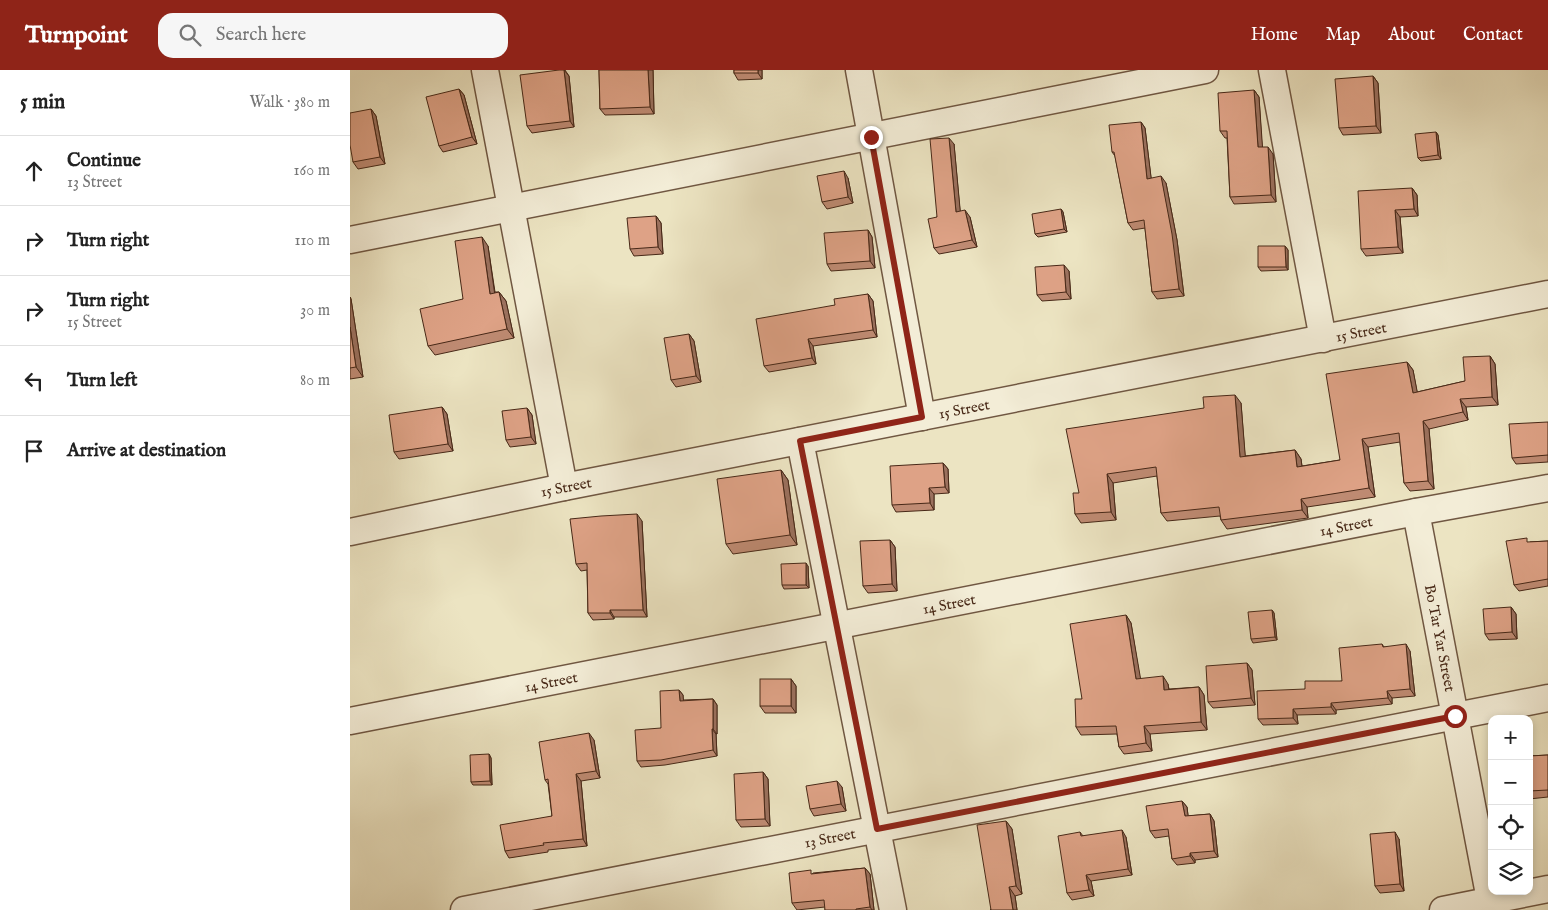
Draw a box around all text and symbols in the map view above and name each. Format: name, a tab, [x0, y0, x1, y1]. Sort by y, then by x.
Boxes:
search box	[158, 13, 508, 58]
text: Turnpoint	[25, 20, 128, 51]
icon: search	[176, 21, 204, 49]
text: Search here	[216, 23, 306, 47]
text: Home	[1251, 24, 1298, 47]
text: Map	[1326, 24, 1360, 47]
text: About	[1388, 24, 1435, 47]
text: Contact	[1463, 24, 1523, 47]
text: 5 min	[20, 89, 65, 116]
text: Walk · 380 m	[249, 93, 330, 113]
route end	[860, 126, 883, 149]
text: Continue	[67, 149, 141, 173]
icon: ahead	[20, 157, 48, 185]
text: 160 m	[294, 161, 330, 181]
text: 13 Street	[67, 173, 122, 193]
icon: right	[20, 227, 48, 255]
text: Turn right	[67, 229, 149, 253]
text: 110 m	[294, 231, 330, 251]
text: Turn right	[67, 289, 149, 313]
icon: right	[20, 297, 48, 325]
text: 30 m	[300, 301, 330, 321]
text: 15 Street	[67, 313, 122, 333]
street label: 15 Street	[1334, 318, 1388, 347]
icon: left	[20, 367, 48, 395]
text: Turn left	[67, 369, 138, 393]
text: 80 m	[300, 371, 330, 391]
street label: 15 Street	[937, 395, 991, 424]
icon: arrive	[20, 437, 48, 465]
text: Arrive at destination	[67, 439, 226, 463]
street label: 15 Street	[539, 473, 593, 502]
street label: 14 Street	[1318, 512, 1374, 541]
street label: Bo Tar Yar Street	[1420, 583, 1459, 693]
street label: 14 Street	[921, 590, 977, 619]
street label: 14 Street	[523, 668, 579, 697]
route start	[1444, 705, 1467, 728]
map controls	[1488, 715, 1533, 895]
button: +	[1488, 715, 1533, 760]
button: −	[1488, 760, 1533, 805]
button: locate	[1488, 805, 1533, 850]
street label: 13 Street	[803, 824, 857, 853]
button: layers	[1488, 850, 1533, 895]

